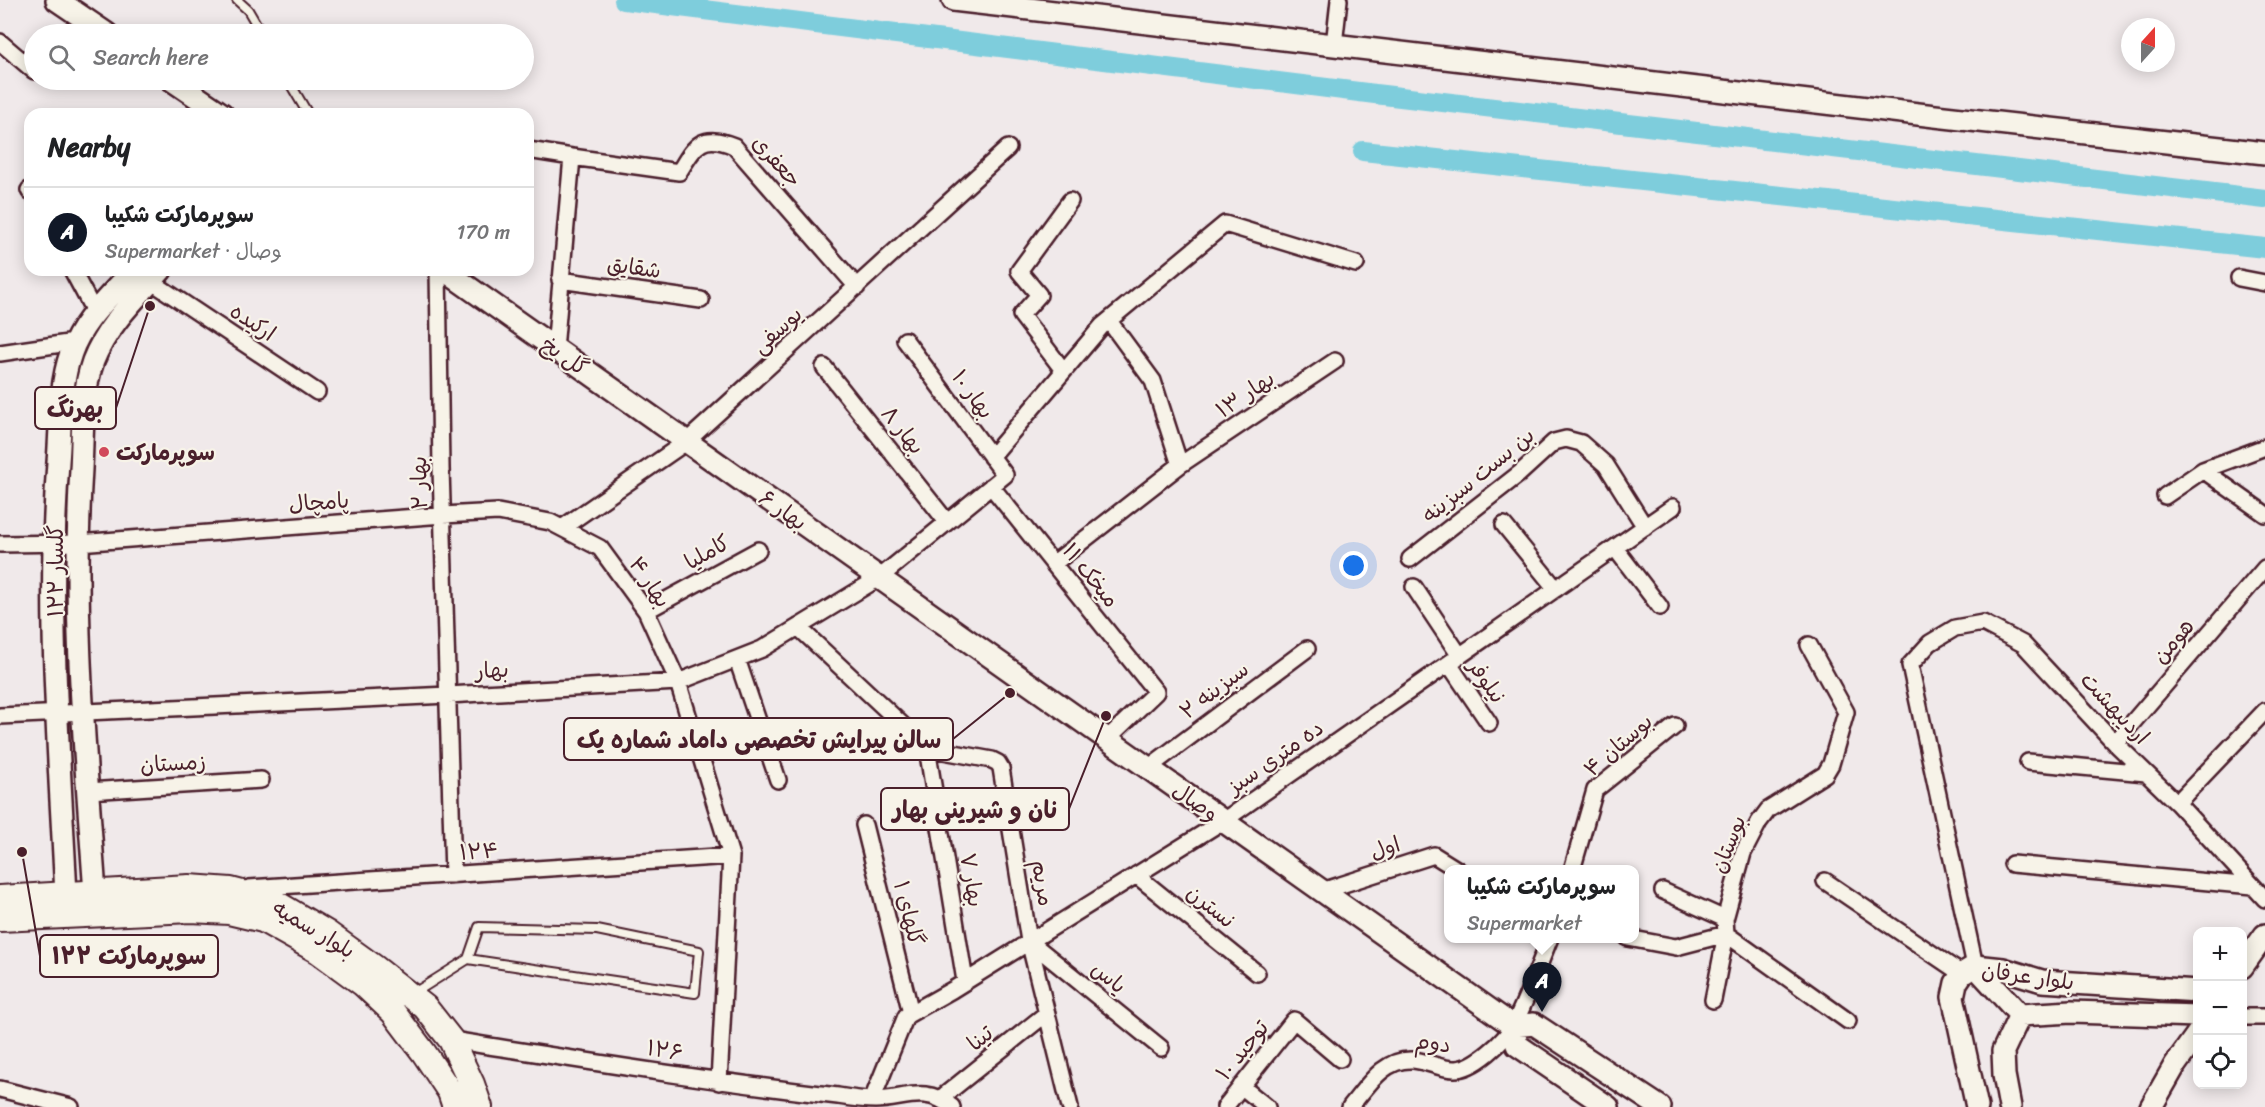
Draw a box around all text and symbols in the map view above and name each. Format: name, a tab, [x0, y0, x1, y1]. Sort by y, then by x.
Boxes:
north arrow	[2121, 18, 2175, 72]
search box	[24, 24, 534, 90]
text: Search here	[93, 38, 209, 77]
icon: search	[45, 41, 78, 74]
text: Nearby	[48, 124, 130, 170]
street label: جعفری	[742, 125, 812, 197]
text: سوپرمارکت شکیبا	[105, 195, 254, 234]
text: A	[61, 215, 74, 250]
text: 170 m	[457, 215, 510, 250]
text: Supermarket · وصال	[105, 234, 282, 269]
street label: شقایق	[604, 244, 664, 290]
street label: ارکیده	[222, 292, 284, 352]
street label: یوسفی	[742, 296, 812, 364]
street label: گل یخ	[533, 325, 597, 387]
street label: بهار ۱۳	[1207, 360, 1283, 428]
street label: بهار ۱۰	[941, 361, 1005, 427]
callout: بهرنگ	[35, 387, 116, 429]
text: بهرنگ	[47, 388, 103, 430]
street label: بهار ۸	[871, 397, 935, 463]
street label: بن بست سبزینه	[1413, 417, 1543, 533]
place label: سوپرمارکت	[116, 433, 215, 472]
marker: سوپرمارکت	[97, 445, 111, 459]
street label: بهار ۲	[399, 456, 439, 510]
street label: بهار ۶	[750, 479, 816, 541]
street label: پامچال	[287, 480, 351, 524]
street label: کاملیا	[677, 523, 737, 581]
street label: گلسار ۱۲۲	[36, 525, 75, 617]
street label: میخک ۱۱	[1052, 534, 1130, 616]
street label: بهار ۴	[618, 548, 682, 616]
your location	[1339, 551, 1368, 580]
street label: هومن	[2142, 609, 2204, 673]
street label: نیلوفر	[1456, 649, 1517, 712]
street label: بهار	[472, 650, 510, 690]
street label: سبزینه ۲	[1171, 650, 1257, 730]
street label: اردیبهشت	[2070, 662, 2160, 754]
street label: بوستان ۴	[1574, 703, 1662, 787]
street label: ده متری سبز	[1217, 709, 1332, 806]
callout: سالن پیرایش تخصصی داماد شماره یک	[564, 718, 953, 760]
text: سالن پیرایش تخصصی داماد شماره یک	[577, 719, 941, 761]
street label: زمستان	[139, 742, 207, 784]
street label: وصال	[1164, 771, 1228, 833]
callout: نان و شیرینی بهار	[881, 788, 1069, 830]
text: نان و شیرینی بهار	[891, 789, 1057, 831]
street label: بوستان	[1699, 809, 1757, 879]
street label: اول	[1365, 825, 1405, 871]
street label: ۱۲۴	[458, 830, 500, 872]
street label: بهار ۷	[948, 850, 996, 910]
street label: مریم	[1020, 857, 1066, 909]
popup	[1444, 865, 1639, 943]
text: سوپرمارکت شکیبا	[1467, 867, 1616, 906]
street label: نسترن	[1177, 874, 1245, 938]
street label: گلهای ۱	[882, 877, 936, 949]
street label: بلوار سمیه	[265, 889, 363, 969]
text: Supermarket	[1467, 906, 1582, 941]
map controls	[2193, 927, 2247, 1089]
button: +	[2193, 927, 2247, 981]
callout: سوپرمارکت ۱۲۲	[40, 935, 218, 977]
text: سوپرمارکت ۱۲۲	[52, 935, 206, 977]
street label: یاس	[1082, 950, 1136, 1004]
street label: بلوار عرفان	[1979, 950, 2077, 1002]
pin: A	[1522, 962, 1562, 1012]
button: −	[2193, 981, 2247, 1035]
street label: توحید ۱۰	[1205, 1010, 1279, 1089]
street label: تینا	[958, 1014, 1003, 1061]
street label: دوم	[1413, 1021, 1453, 1065]
street label: ۱۲۶	[644, 1028, 686, 1072]
button: locate	[2193, 1035, 2247, 1089]

